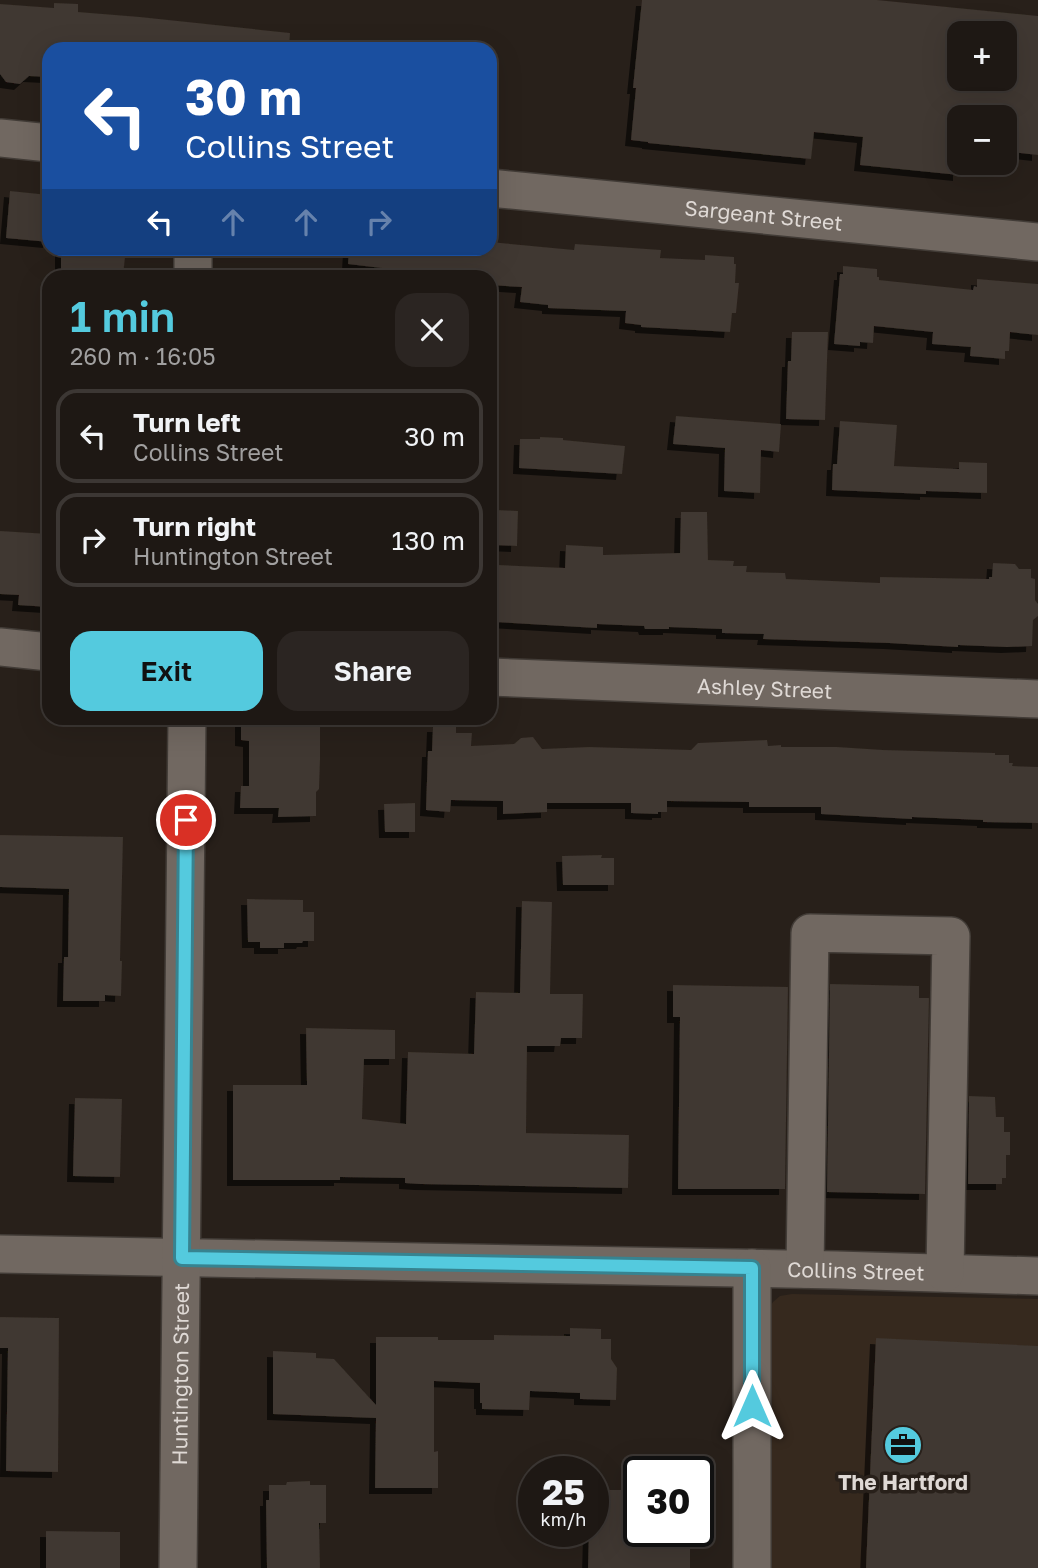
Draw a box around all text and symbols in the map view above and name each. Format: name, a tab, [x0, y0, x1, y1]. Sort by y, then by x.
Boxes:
map controls	[947, 21, 1017, 175]
button: +	[947, 21, 1017, 91]
text: 30 m	[185, 67, 302, 126]
icon: left	[70, 70, 161, 161]
button: −	[947, 105, 1017, 175]
text: Collins Street	[185, 127, 394, 165]
street label: Sargeant Street	[683, 194, 844, 236]
icon: left	[141, 203, 179, 241]
icon: ahead	[214, 203, 252, 241]
icon: ahead	[287, 203, 325, 241]
icon: right	[360, 203, 398, 241]
text: 1 min	[70, 291, 175, 341]
button: close	[395, 293, 469, 367]
text: 260 m · 16:05	[70, 342, 216, 370]
text: Turn left	[133, 407, 241, 438]
icon: left	[74, 417, 112, 455]
text: 30 m	[404, 421, 465, 452]
text: Collins Street	[133, 438, 284, 466]
text: Turn right	[133, 511, 256, 542]
icon: right	[74, 521, 112, 559]
text: 130 m	[392, 525, 465, 556]
text: Huntington Street	[133, 542, 333, 570]
button: Exit	[70, 631, 263, 711]
button: Share	[277, 631, 469, 711]
street label: Ashley Street	[697, 672, 833, 704]
pin	[156, 790, 216, 850]
icon: arrive	[167, 801, 205, 839]
street label: Collins Street	[787, 1256, 925, 1286]
street label: Huntington Street	[166, 1283, 194, 1465]
position arrow	[715, 1369, 789, 1443]
office icon: The Hartford	[882, 1424, 924, 1466]
speed limit sign: 30	[623, 1456, 714, 1547]
place label: The Hartford	[838, 1469, 968, 1495]
text: 25	[542, 1471, 585, 1513]
text: km/h	[541, 1508, 586, 1530]

